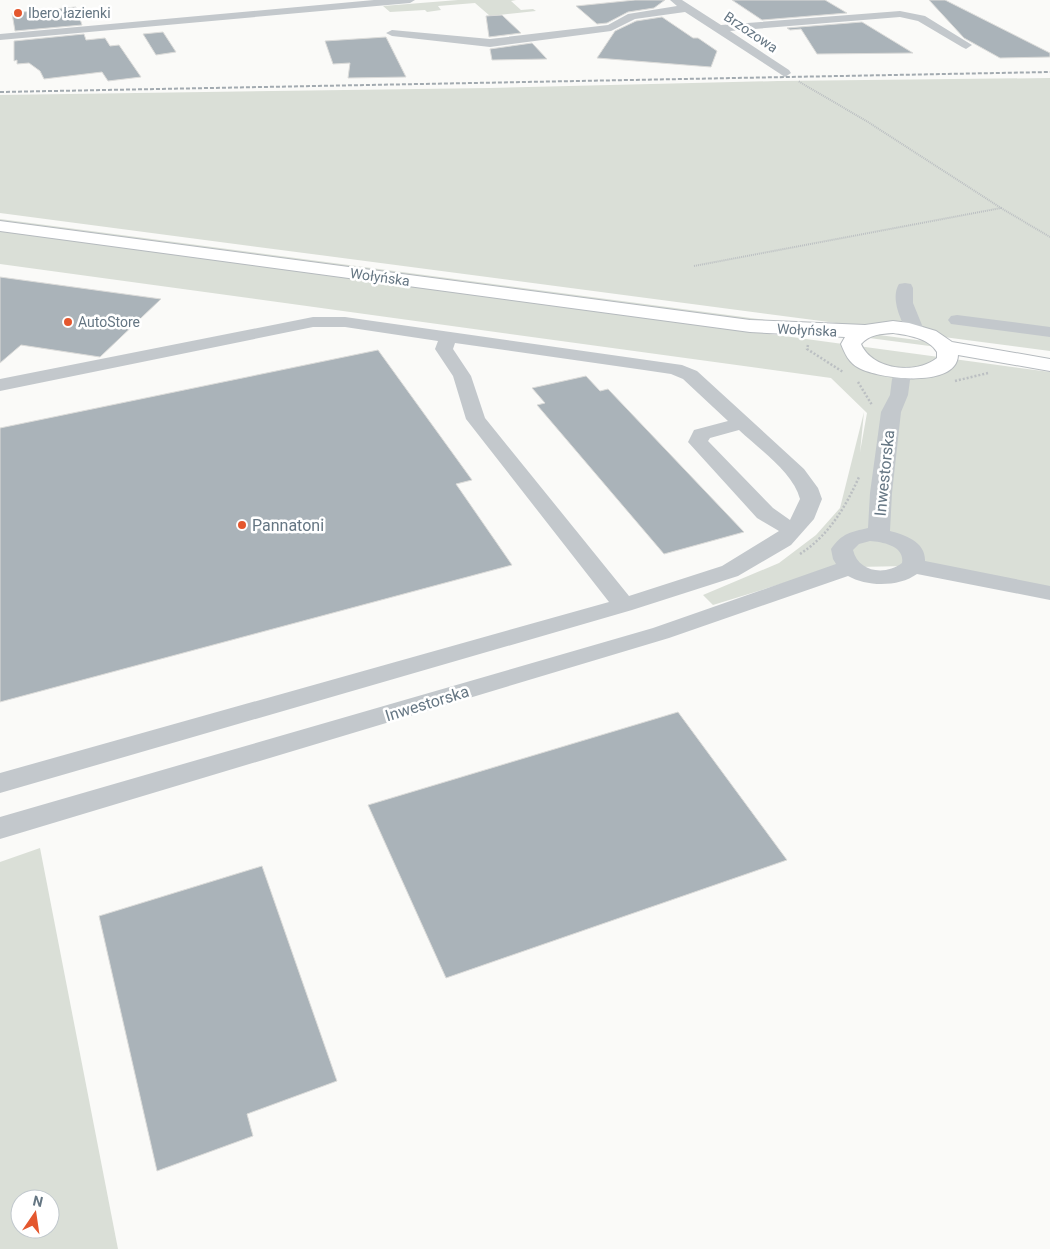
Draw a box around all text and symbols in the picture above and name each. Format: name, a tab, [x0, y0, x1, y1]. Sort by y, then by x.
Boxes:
place label: Ibero łazienki	[28, 5, 111, 21]
marker: Ibero łazienki	[12, 7, 24, 19]
street label: Brzozowa	[721, 8, 781, 56]
street label: Wołyńska	[349, 265, 411, 289]
place label: AutoStore	[78, 314, 140, 330]
marker: AutoStore	[62, 316, 74, 328]
street label: Wołyńska	[776, 320, 838, 340]
street label: Inwestorska	[871, 429, 898, 517]
place label: Pannatoni	[252, 516, 324, 535]
marker: Pannatoni	[236, 519, 248, 531]
street label: Inwestorska	[383, 682, 471, 725]
north arrow	[10, 1189, 60, 1239]
text: N	[31, 1192, 45, 1210]

